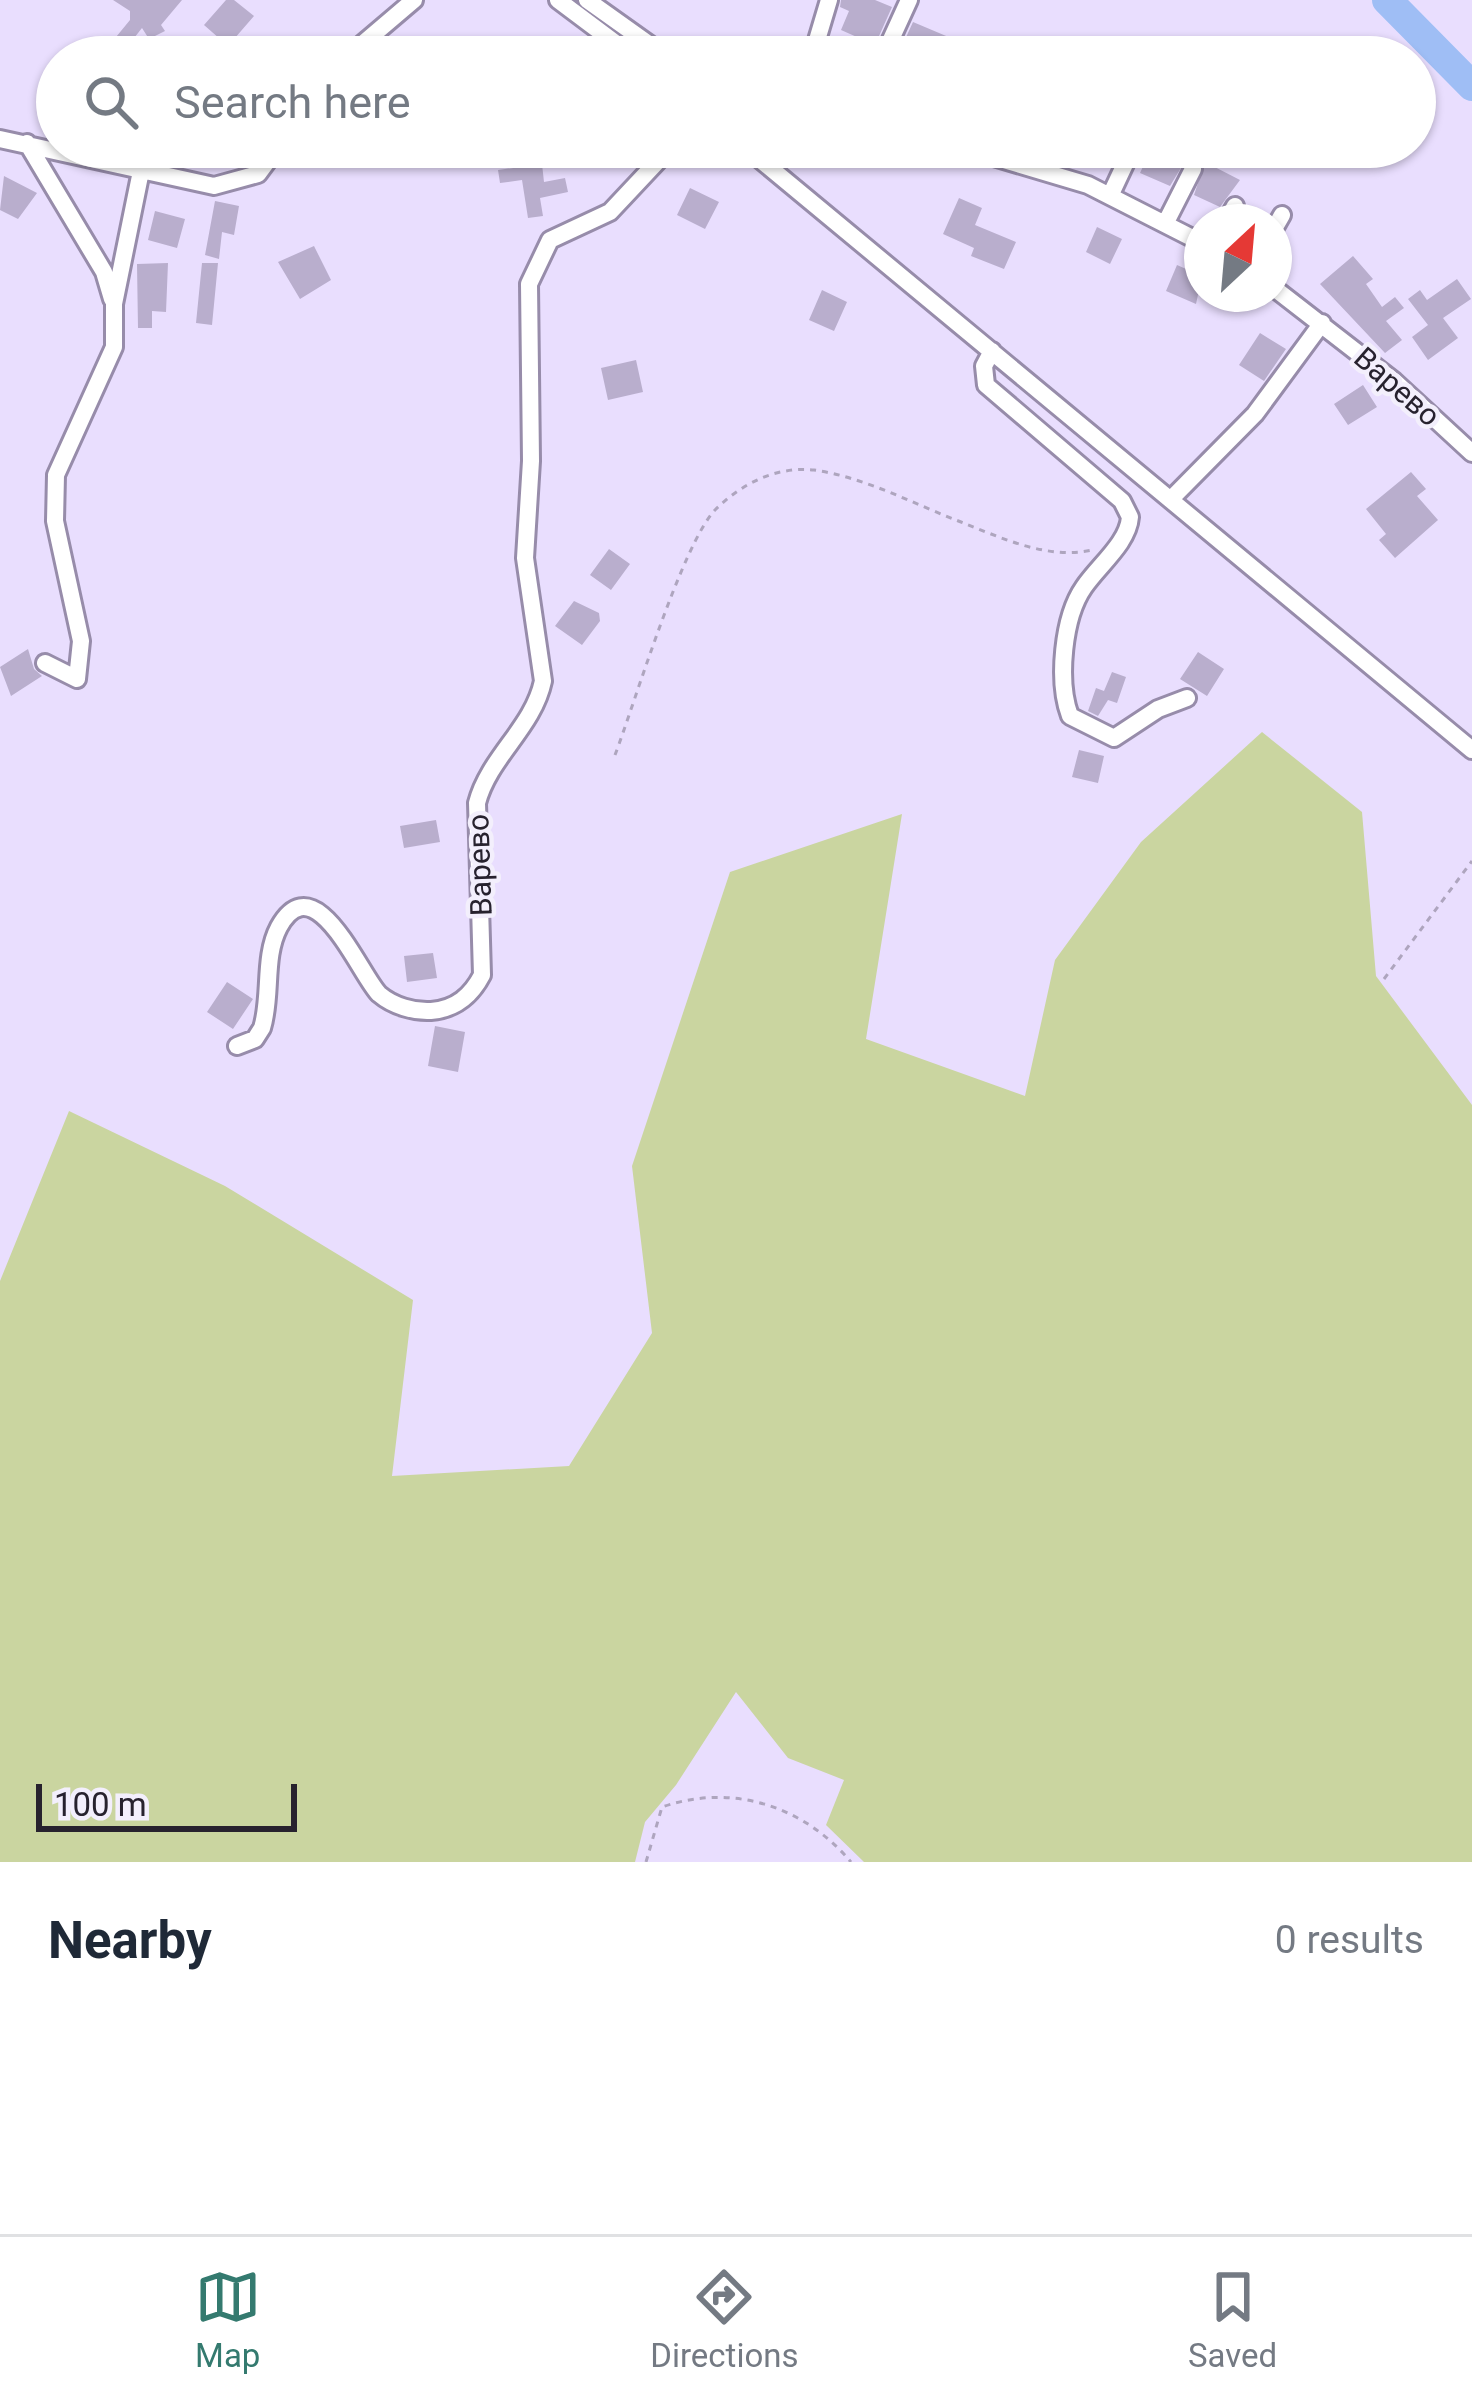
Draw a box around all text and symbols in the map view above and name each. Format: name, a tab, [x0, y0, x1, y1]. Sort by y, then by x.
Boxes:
search box	[36, 36, 1436, 168]
icon: search	[78, 69, 144, 135]
text: Search here	[174, 76, 411, 129]
north arrow	[1184, 204, 1292, 312]
street label: Варево	[1347, 340, 1447, 433]
street label: Варево	[460, 813, 499, 917]
scale bar	[36, 1778, 297, 1831]
text: 100 m	[54, 1785, 147, 1824]
text: Nearby	[48, 1911, 212, 1970]
text: 0 results	[1275, 1917, 1424, 1963]
tab: Map	[195, 2264, 261, 2375]
tab: Directions	[650, 2264, 799, 2375]
tab: Saved	[1188, 2264, 1277, 2375]

